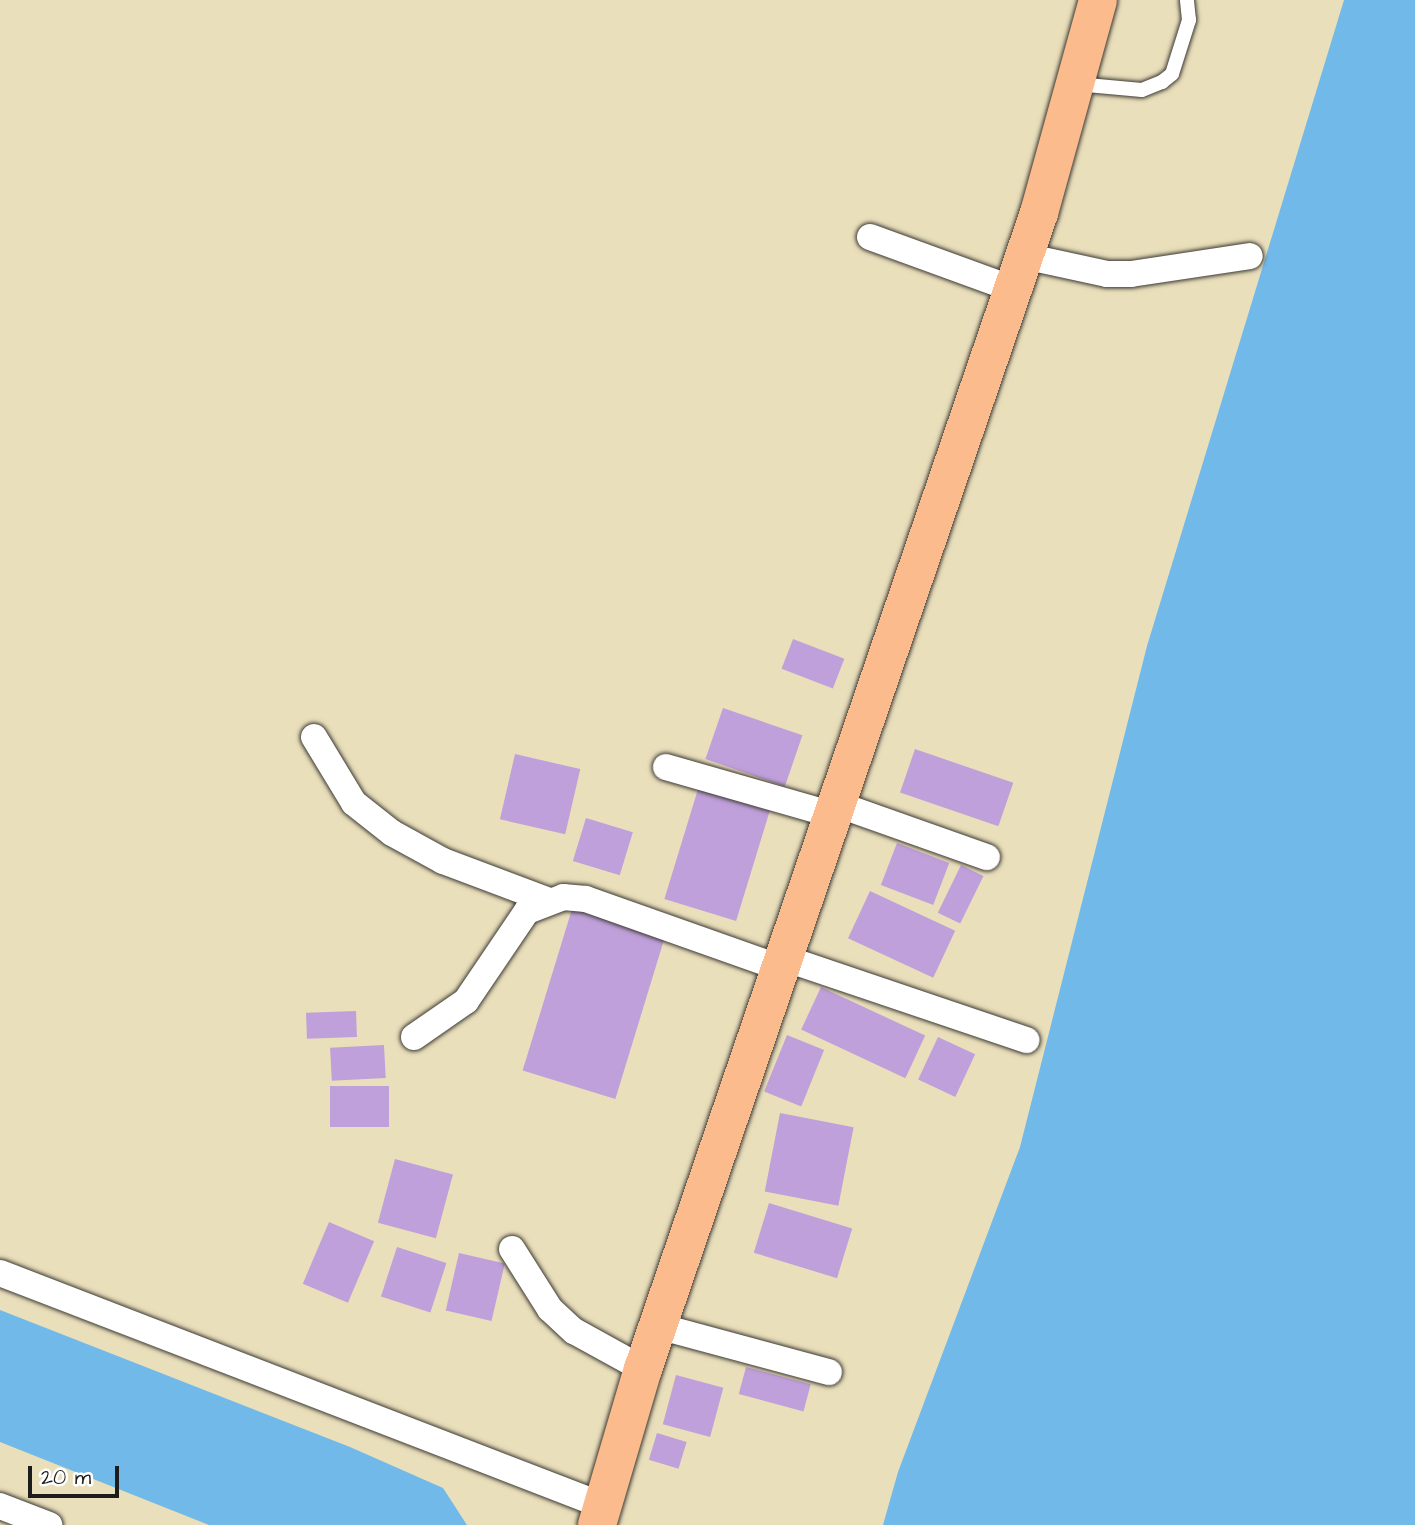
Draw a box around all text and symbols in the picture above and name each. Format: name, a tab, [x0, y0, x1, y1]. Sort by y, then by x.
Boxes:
scale bar	[32, 1452, 122, 1496]
text: 20 m	[41, 1463, 91, 1492]

